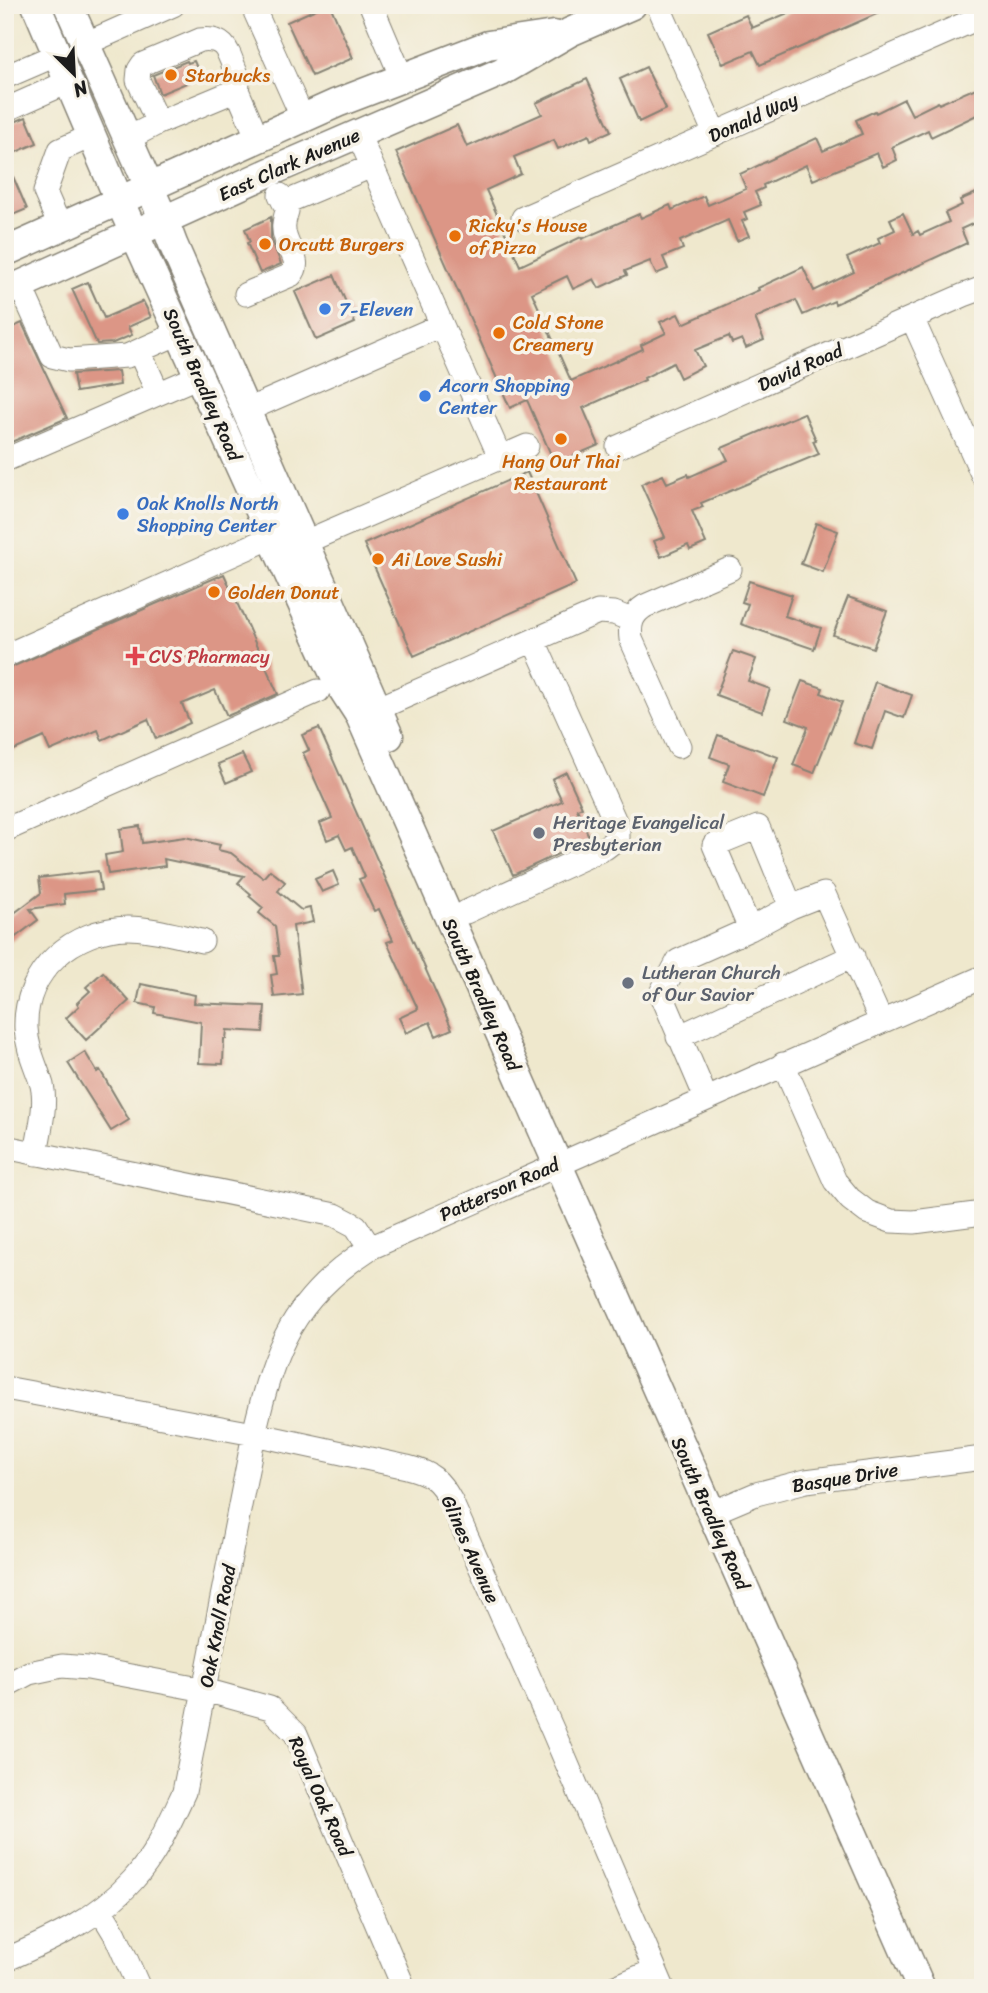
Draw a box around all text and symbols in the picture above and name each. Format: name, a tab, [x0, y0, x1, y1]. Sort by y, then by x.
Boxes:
north arrow	[38, 38, 108, 108]
place label: Starbucks	[185, 59, 270, 92]
marker: Starbucks	[163, 67, 179, 83]
text: N	[67, 71, 94, 107]
street label: Donald Way	[703, 83, 804, 152]
street label: East Clark Avenue	[213, 118, 366, 211]
place label: Ricky's House of Pizza	[469, 209, 587, 264]
place label: Orcutt Burgers	[279, 228, 404, 261]
marker: Ricky's House of Pizza	[447, 228, 463, 244]
marker: Orcutt Burgers	[257, 236, 273, 252]
place label: 7-Eleven	[339, 293, 413, 326]
marker: 7-Eleven	[317, 301, 333, 317]
street label: South Bradley Road	[154, 302, 252, 468]
place label: Cold Stone Creamery	[513, 306, 604, 361]
marker: Cold Stone Creamery	[491, 325, 507, 341]
street label: David Road	[752, 333, 850, 401]
place label: Acorn Shopping Center	[438, 369, 571, 424]
marker: Acorn Shopping Center	[417, 388, 433, 404]
marker: Hang Out Thai Restaurant	[553, 431, 569, 447]
place label: Hang Out Thai Restaurant	[502, 445, 621, 500]
place label: Oak Knolls North Shopping Center	[137, 487, 278, 542]
marker: Oak Knolls North Shopping Center	[115, 506, 131, 522]
place label: Ai Love Sushi	[391, 543, 503, 576]
marker: Ai Love Sushi	[370, 551, 386, 567]
place label: Golden Donut	[228, 576, 339, 609]
marker: Golden Donut	[206, 584, 222, 600]
place label: CVS Pharmacy	[149, 640, 270, 673]
marker: CVS Pharmacy	[127, 648, 143, 664]
place label: Heritage Evangelical Presbyterian	[553, 806, 725, 861]
marker: Heritage Evangelical Presbyterian	[531, 825, 547, 841]
street label: South Bradley Road	[433, 912, 531, 1078]
place label: Lutheran Church of Our Savior	[642, 956, 781, 1011]
marker: Lutheran Church of Our Savior	[620, 975, 636, 991]
street label: Patterson Road	[434, 1147, 566, 1231]
street label: South Bradley Road	[662, 1431, 760, 1597]
street label: Basque Drive	[790, 1453, 901, 1502]
street label: Glines Avenue	[432, 1490, 509, 1609]
street label: Oak Knoll Road	[189, 1561, 246, 1690]
street label: Royal Oak Road	[279, 1731, 363, 1863]

